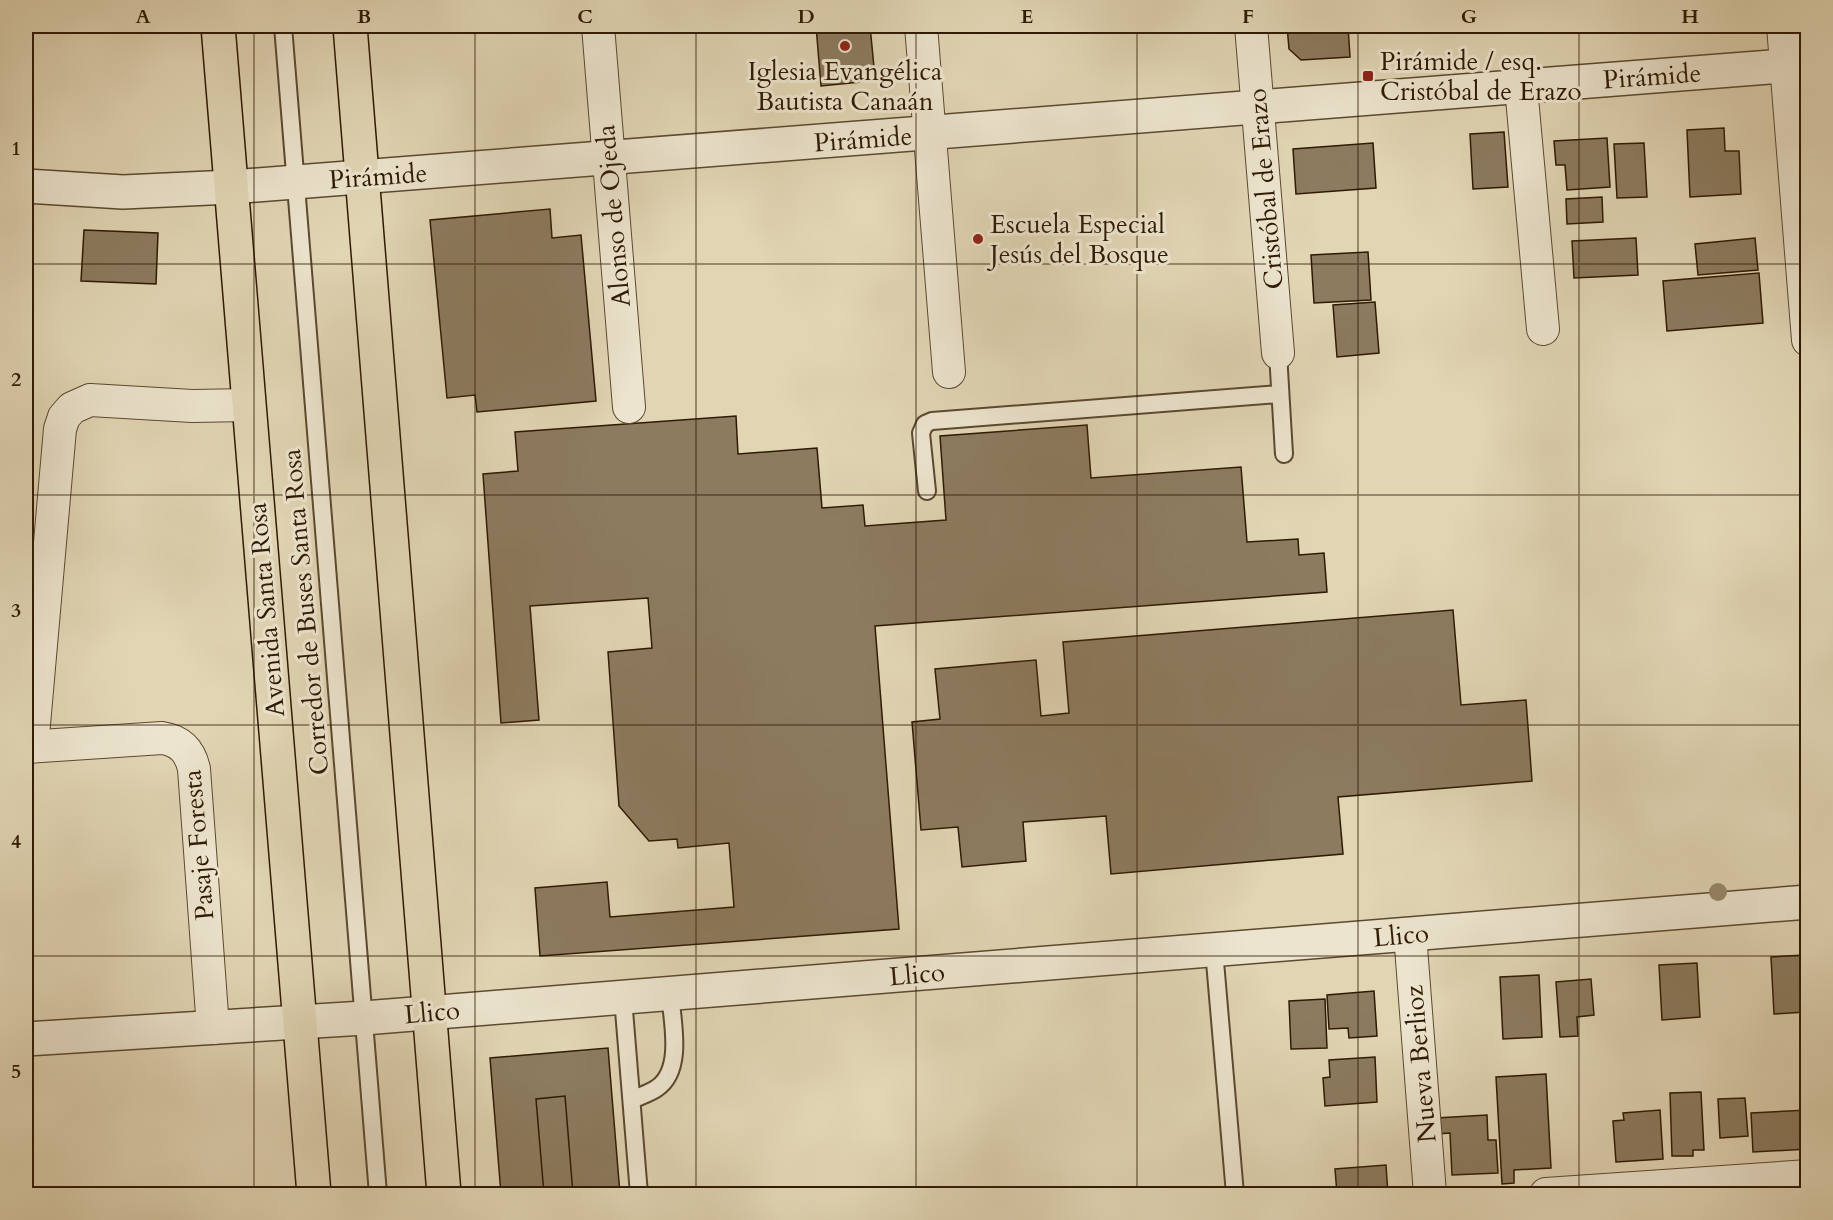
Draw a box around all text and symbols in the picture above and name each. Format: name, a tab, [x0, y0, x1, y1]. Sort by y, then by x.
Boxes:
text: A	[135, 3, 151, 30]
text: B	[357, 3, 371, 30]
text: C	[577, 3, 593, 30]
text: D	[797, 3, 815, 30]
text: E	[1021, 3, 1033, 30]
text: F	[1242, 3, 1254, 30]
text: G	[1461, 3, 1477, 30]
text: H	[1681, 3, 1699, 30]
marker: Iglesia Evangélica Bautista Canaán	[838, 39, 852, 53]
place label: Pirámide / esq. Cristóbal de Erazo	[1380, 44, 1582, 109]
place label: Iglesia Evangélica Bautista Canaán	[748, 54, 942, 119]
street label: Pirámide	[1602, 56, 1702, 97]
marker: Pirámide / esq. Cristóbal de Erazo	[1361, 69, 1375, 83]
street label: Cristóbal de Erazo	[1239, 87, 1292, 291]
street label: Pirámide	[813, 119, 913, 160]
street label: Alonso de Ojeda	[588, 123, 639, 309]
text: 1	[11, 135, 21, 162]
street label: Pirámide	[328, 156, 428, 197]
place label: Escuela Especial Jesús del Bosque	[986, 207, 1169, 272]
marker: Escuela Especial Jesús del Bosque	[971, 232, 985, 246]
text: 2	[11, 366, 21, 393]
street label: Corredor de Buses Santa Rosa	[274, 447, 337, 777]
street label: Avenida Santa Rosa	[240, 501, 293, 719]
text: 3	[11, 597, 21, 624]
street label: Pasaje Foresta	[174, 768, 223, 922]
text: 4	[11, 828, 21, 855]
street label: Llico	[1372, 916, 1430, 955]
street label: Llico	[888, 955, 946, 994]
street label: Nueva Berlioz	[1396, 983, 1445, 1144]
street label: Llico	[403, 993, 461, 1032]
text: 5	[11, 1058, 21, 1085]

